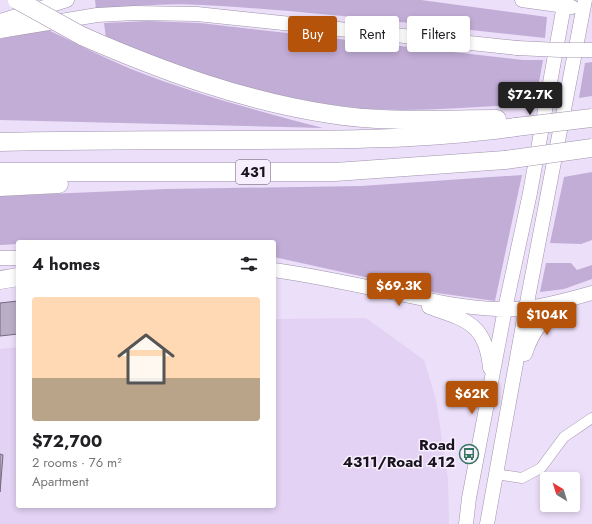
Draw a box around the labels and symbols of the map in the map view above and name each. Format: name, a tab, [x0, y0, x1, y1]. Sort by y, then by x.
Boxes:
pin: $72.7K	[497, 82, 563, 116]
road number: 431	[236, 160, 270, 184]
pin: $69.3K	[366, 273, 432, 307]
pin: $104K	[519, 302, 575, 336]
pin: $62K	[448, 381, 496, 415]
place label: Road 4311/Road 412	[342, 434, 455, 473]
bus stop icon: Road 4311/Road 412	[458, 443, 480, 465]
north arrow	[540, 472, 580, 512]

